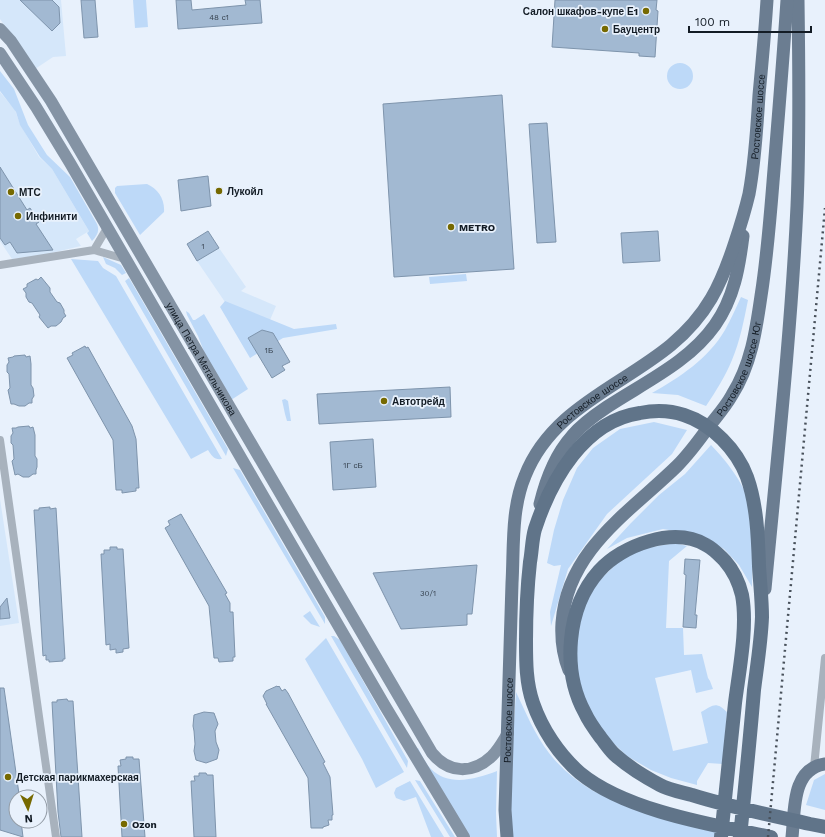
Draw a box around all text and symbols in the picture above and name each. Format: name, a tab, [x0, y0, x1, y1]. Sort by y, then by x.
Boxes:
place label: Салон шкафов-купе Е1	[523, 6, 638, 17]
marker: Салон шкафов-купе Е1	[641, 6, 651, 16]
scale bar	[689, 8, 811, 34]
house number: 48 с1	[209, 13, 229, 22]
text: 100 m	[695, 15, 730, 29]
marker: Бауцентр	[600, 24, 610, 34]
place label: Бауцентр	[613, 24, 660, 35]
street label: Ростовское шоссе	[749, 73, 766, 160]
marker: Лукойл	[214, 186, 224, 196]
place label: Лукойл	[227, 186, 263, 197]
marker: МТС	[6, 187, 16, 197]
place label: МТС	[19, 187, 41, 198]
marker: Инфинити	[13, 211, 23, 221]
place label: Инфинити	[26, 211, 77, 222]
marker: METRO	[446, 222, 456, 232]
place label: METRO	[459, 222, 495, 233]
house number: 1	[201, 242, 205, 251]
street label: улица Петра Метальникова	[164, 300, 239, 418]
street label: Ростовское шоссе Юг	[714, 320, 763, 418]
house number: 1Б	[265, 346, 273, 355]
street label: Ростовское шоссе	[554, 371, 630, 431]
marker: Автотрейд	[379, 396, 389, 406]
place label: Автотрейд	[392, 396, 446, 407]
house number: 1Г сБ	[343, 461, 363, 470]
house number: 30/1	[420, 589, 436, 598]
street label: Ростовское шоссе	[501, 677, 515, 763]
marker: Детская парикмахерская	[3, 772, 13, 782]
place label: Детская парикмахерская	[16, 772, 139, 783]
north arrow	[8, 789, 48, 829]
text: N	[24, 812, 33, 825]
marker: Ozon	[119, 819, 129, 829]
place label: Ozon	[132, 819, 157, 830]

